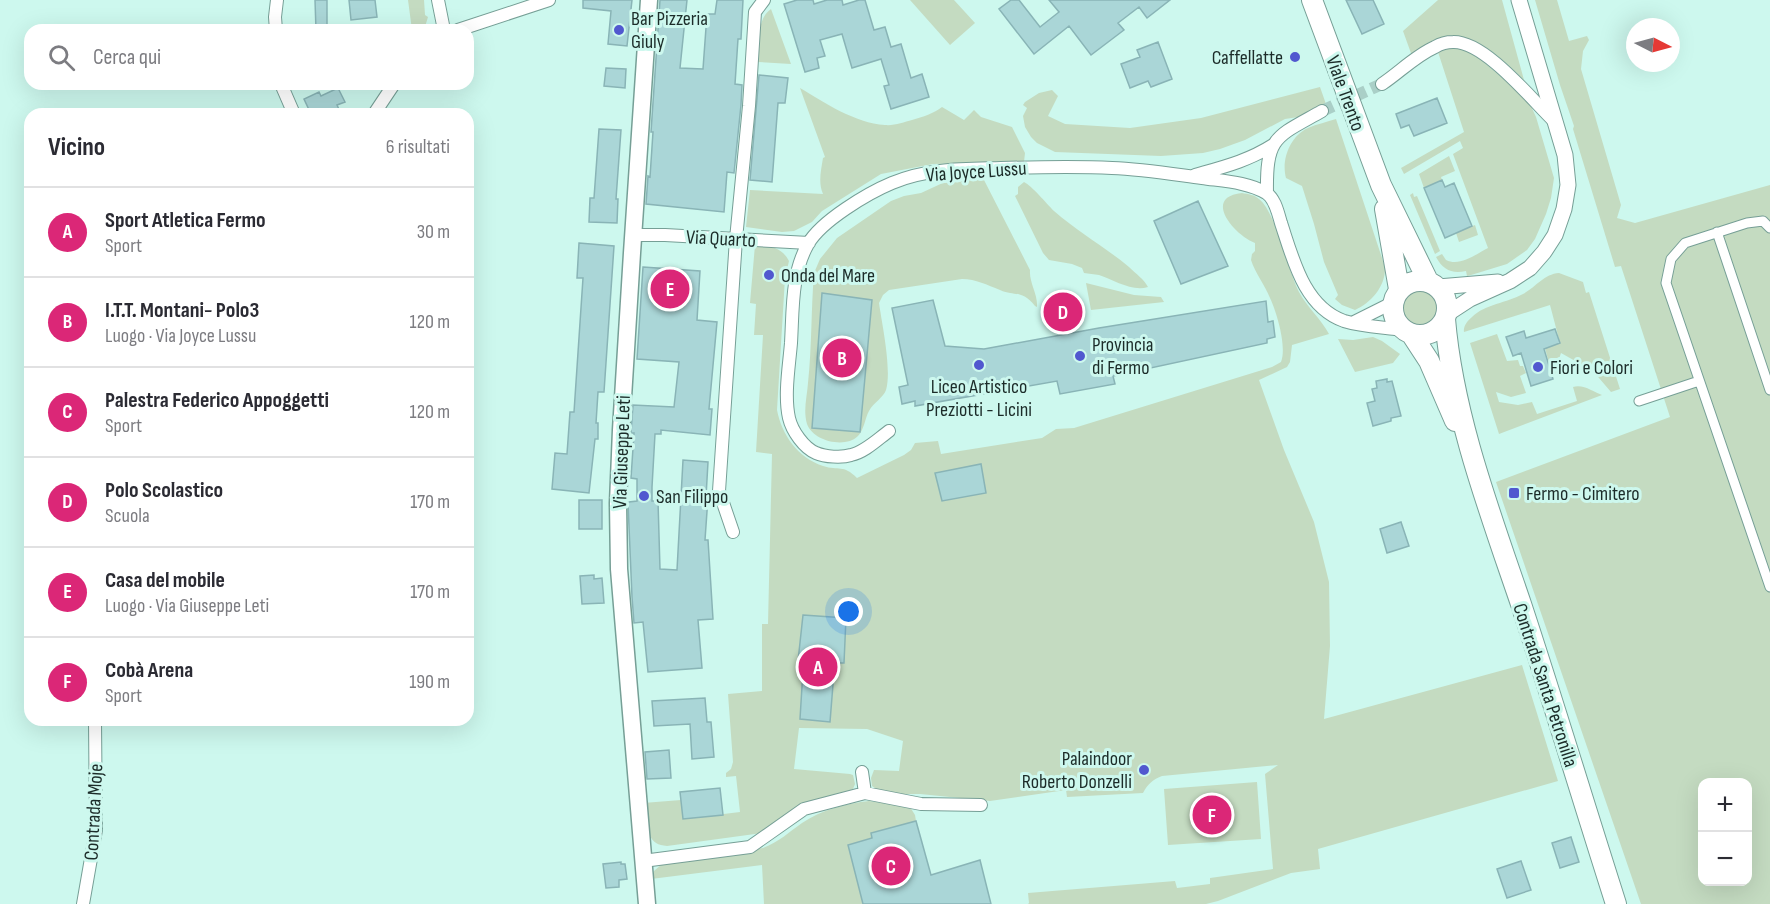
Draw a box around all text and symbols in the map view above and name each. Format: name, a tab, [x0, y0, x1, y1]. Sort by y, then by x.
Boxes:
place label: Bar Pizzeria Giuly	[631, 7, 708, 54]
north arrow	[1626, 18, 1680, 72]
marker: Bar Pizzeria Giuly	[612, 23, 626, 37]
search box	[24, 24, 474, 90]
icon: search	[45, 41, 78, 74]
text: Cerca qui	[93, 44, 161, 71]
place label: Caffellatte	[1212, 46, 1283, 70]
marker: Caffellatte	[1288, 50, 1302, 64]
street label: Viale Trento	[1320, 52, 1370, 134]
text: Vicino	[48, 132, 105, 163]
text: 6 risultati	[386, 135, 450, 159]
street label: Via Joyce Lussu	[925, 157, 1027, 187]
text: Sport Atletica Fermo	[105, 207, 266, 234]
text: A	[63, 220, 72, 244]
text: 30 m	[417, 220, 450, 244]
street label: Via Quarto	[685, 225, 756, 253]
text: Sport	[105, 234, 142, 258]
place label: Onda del Mare	[781, 264, 875, 288]
pin: E	[650, 266, 690, 312]
marker: Onda del Mare	[762, 268, 776, 282]
pin: D	[1044, 290, 1082, 334]
text: I.T.T. Montani- Polo3	[105, 297, 259, 324]
text: B	[63, 310, 72, 334]
text: 120 m	[410, 310, 450, 334]
text: Luogo · Via Joyce Lussu	[105, 324, 256, 348]
place label: Provincia di Fermo	[1092, 333, 1153, 380]
pin: B	[822, 336, 862, 380]
marker: Provincia di Fermo	[1073, 349, 1087, 363]
place label: Fiori e Colori	[1550, 356, 1633, 380]
marker: Liceo Artistico Preziotti - Licini	[972, 358, 986, 372]
marker: Fiori e Colori	[1531, 360, 1545, 374]
place label: Liceo Artistico Preziotti - Licini	[926, 375, 1032, 422]
text: Palestra Federico Appoggetti	[105, 387, 329, 414]
street label: Via Giuseppe Leti	[608, 395, 636, 509]
text: C	[62, 400, 73, 424]
text: 120 m	[410, 400, 450, 424]
text: Sport	[105, 414, 142, 438]
text: Polo Scolastico	[105, 477, 223, 504]
place label: Fermo - Cimitero	[1526, 482, 1640, 506]
place label: San Filippo	[656, 485, 728, 509]
marker: Fermo - Cimitero	[1507, 486, 1521, 500]
marker: San Filippo	[637, 489, 651, 503]
text: D	[62, 490, 73, 514]
text: 170 m	[410, 490, 450, 514]
text: Scuola	[105, 504, 150, 528]
text: Casa del mobile	[105, 567, 225, 594]
text: E	[63, 580, 72, 604]
text: 170 m	[410, 580, 450, 604]
text: Luogo · Via Giuseppe Leti	[105, 594, 269, 618]
your location	[834, 597, 863, 626]
street label: Contrada Santa Petronilla	[1507, 601, 1583, 770]
pin: A	[798, 644, 838, 690]
text: Cobà Arena	[105, 657, 193, 684]
text: F	[63, 670, 72, 694]
text: 190 m	[409, 670, 450, 694]
text: Sport	[105, 684, 142, 708]
place label: Palaindoor Roberto Donzelli	[1022, 747, 1132, 794]
street label: Contrada Moje	[79, 763, 109, 861]
marker: Palaindoor Roberto Donzelli	[1137, 763, 1151, 777]
map controls	[1698, 778, 1752, 886]
button: +	[1698, 778, 1752, 832]
pin: F	[1192, 792, 1232, 838]
button: −	[1698, 832, 1752, 886]
pin: C	[872, 844, 910, 888]

